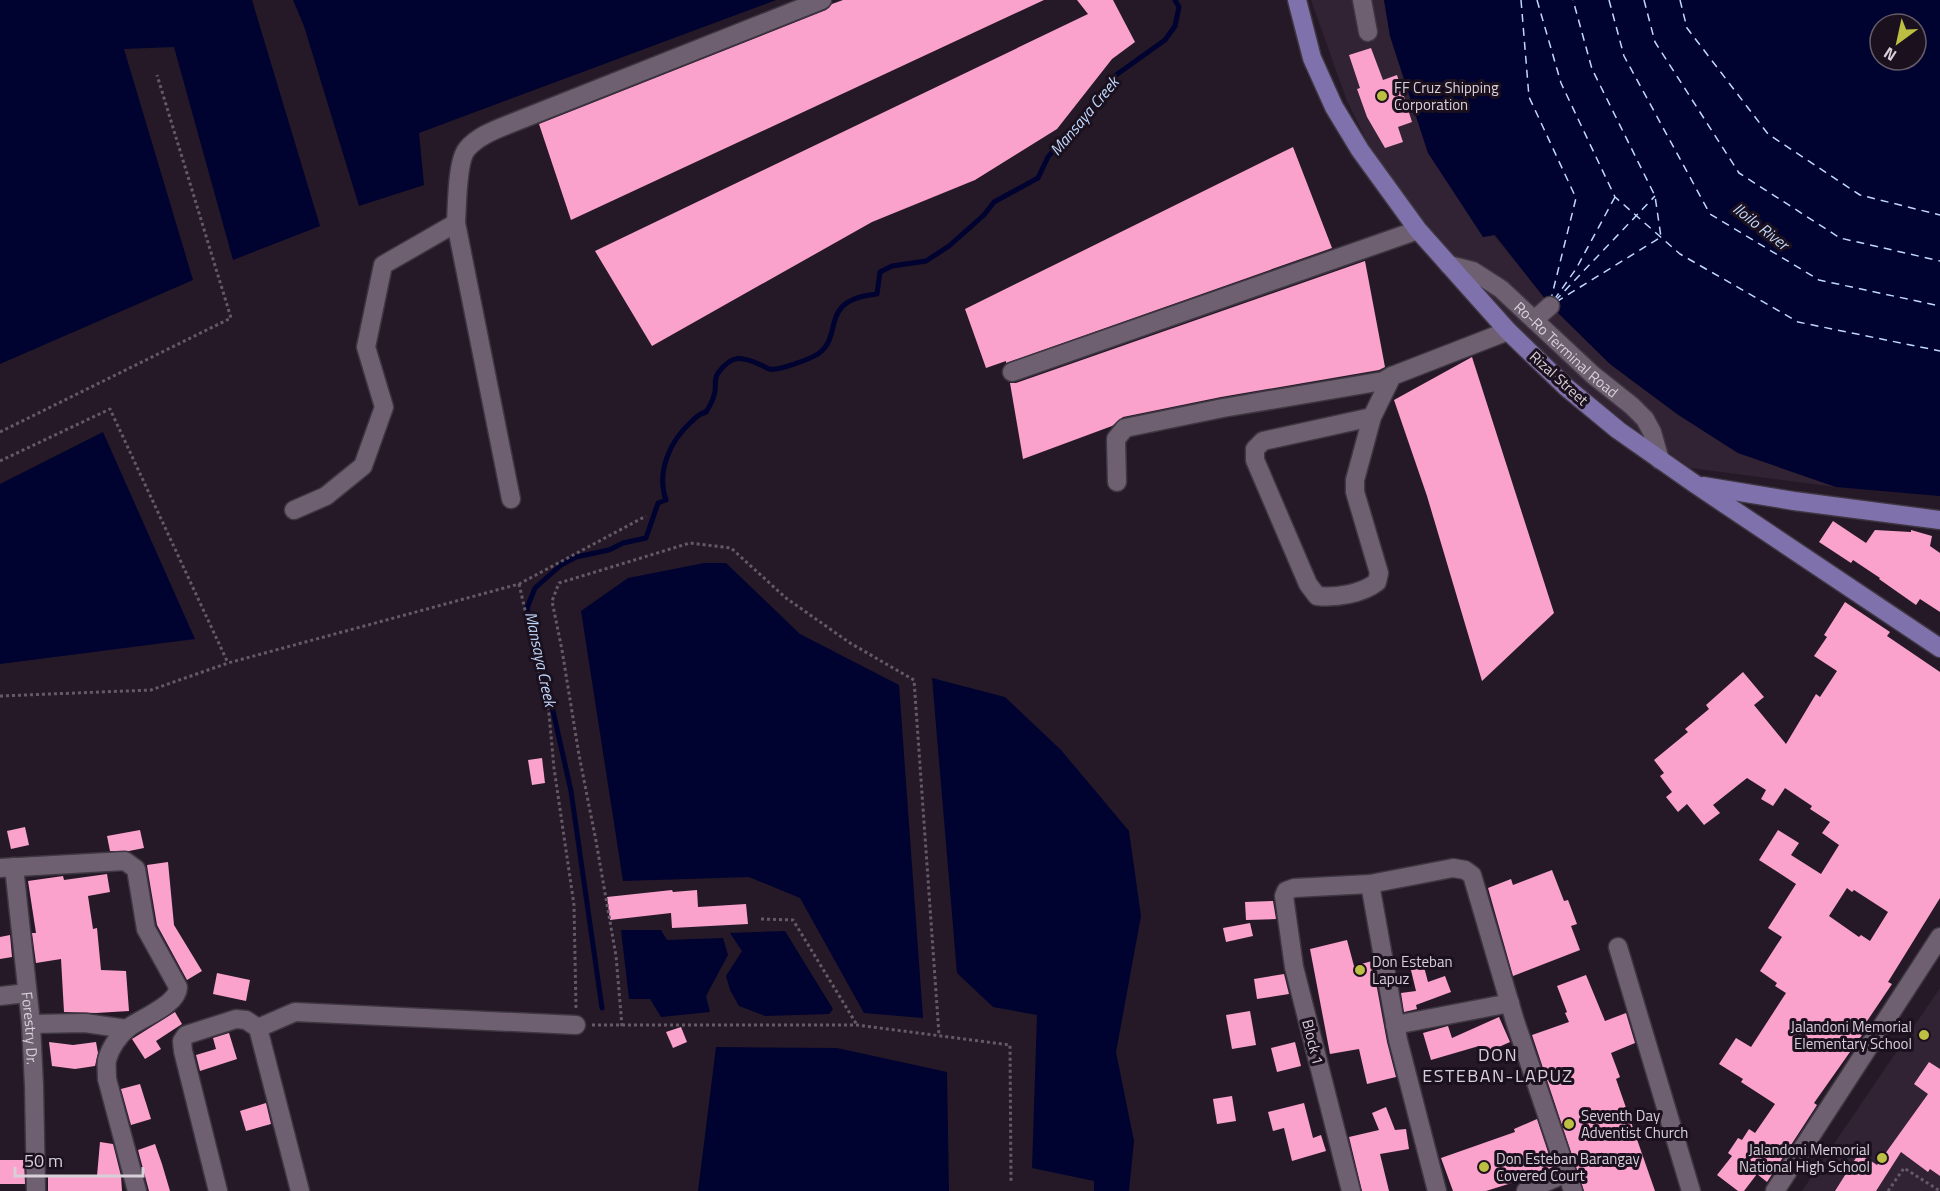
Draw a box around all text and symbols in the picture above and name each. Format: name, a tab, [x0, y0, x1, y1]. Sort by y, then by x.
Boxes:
north arrow	[1868, 12, 1928, 72]
text: N	[1879, 41, 1901, 68]
water label: Mansaya Creek	[1044, 70, 1125, 161]
place label: FF Cruz Shipping Corporation	[1394, 76, 1499, 116]
marker: FF Cruz Shipping Corporation	[1375, 89, 1389, 103]
water label: Iloilo River	[1728, 197, 1796, 257]
street label: Ro-Ro Terminal Road	[1509, 296, 1624, 403]
street label: Rizal Street	[1524, 345, 1594, 411]
water label: Mansaya Creek	[519, 609, 563, 711]
place label: Don Esteban Lapuz	[1372, 950, 1453, 990]
marker: Don Esteban Lapuz	[1353, 963, 1367, 977]
street label: Forestry Dr.	[16, 990, 44, 1065]
place label: Jalandoni Memorial Elementary School	[1791, 1015, 1912, 1055]
street label: Block 1	[1296, 1017, 1330, 1067]
marker: Jalandoni Memorial Elementary School	[1917, 1028, 1931, 1042]
district label: DON ESTEBAN-LAPUZ	[1422, 1041, 1574, 1089]
place label: Seventh Day Adventist Church	[1581, 1104, 1688, 1144]
marker: Seventh Day Adventist Church	[1562, 1117, 1576, 1131]
place label: Jalandoni Memorial National High School	[1739, 1138, 1870, 1178]
scale bar	[15, 1140, 142, 1178]
text: 50 m	[24, 1147, 63, 1174]
place label: Don Esteban Barangay Covered Court	[1496, 1147, 1640, 1187]
marker: Jalandoni Memorial National High School	[1875, 1151, 1889, 1165]
marker: Don Esteban Barangay Covered Court	[1477, 1160, 1491, 1174]

